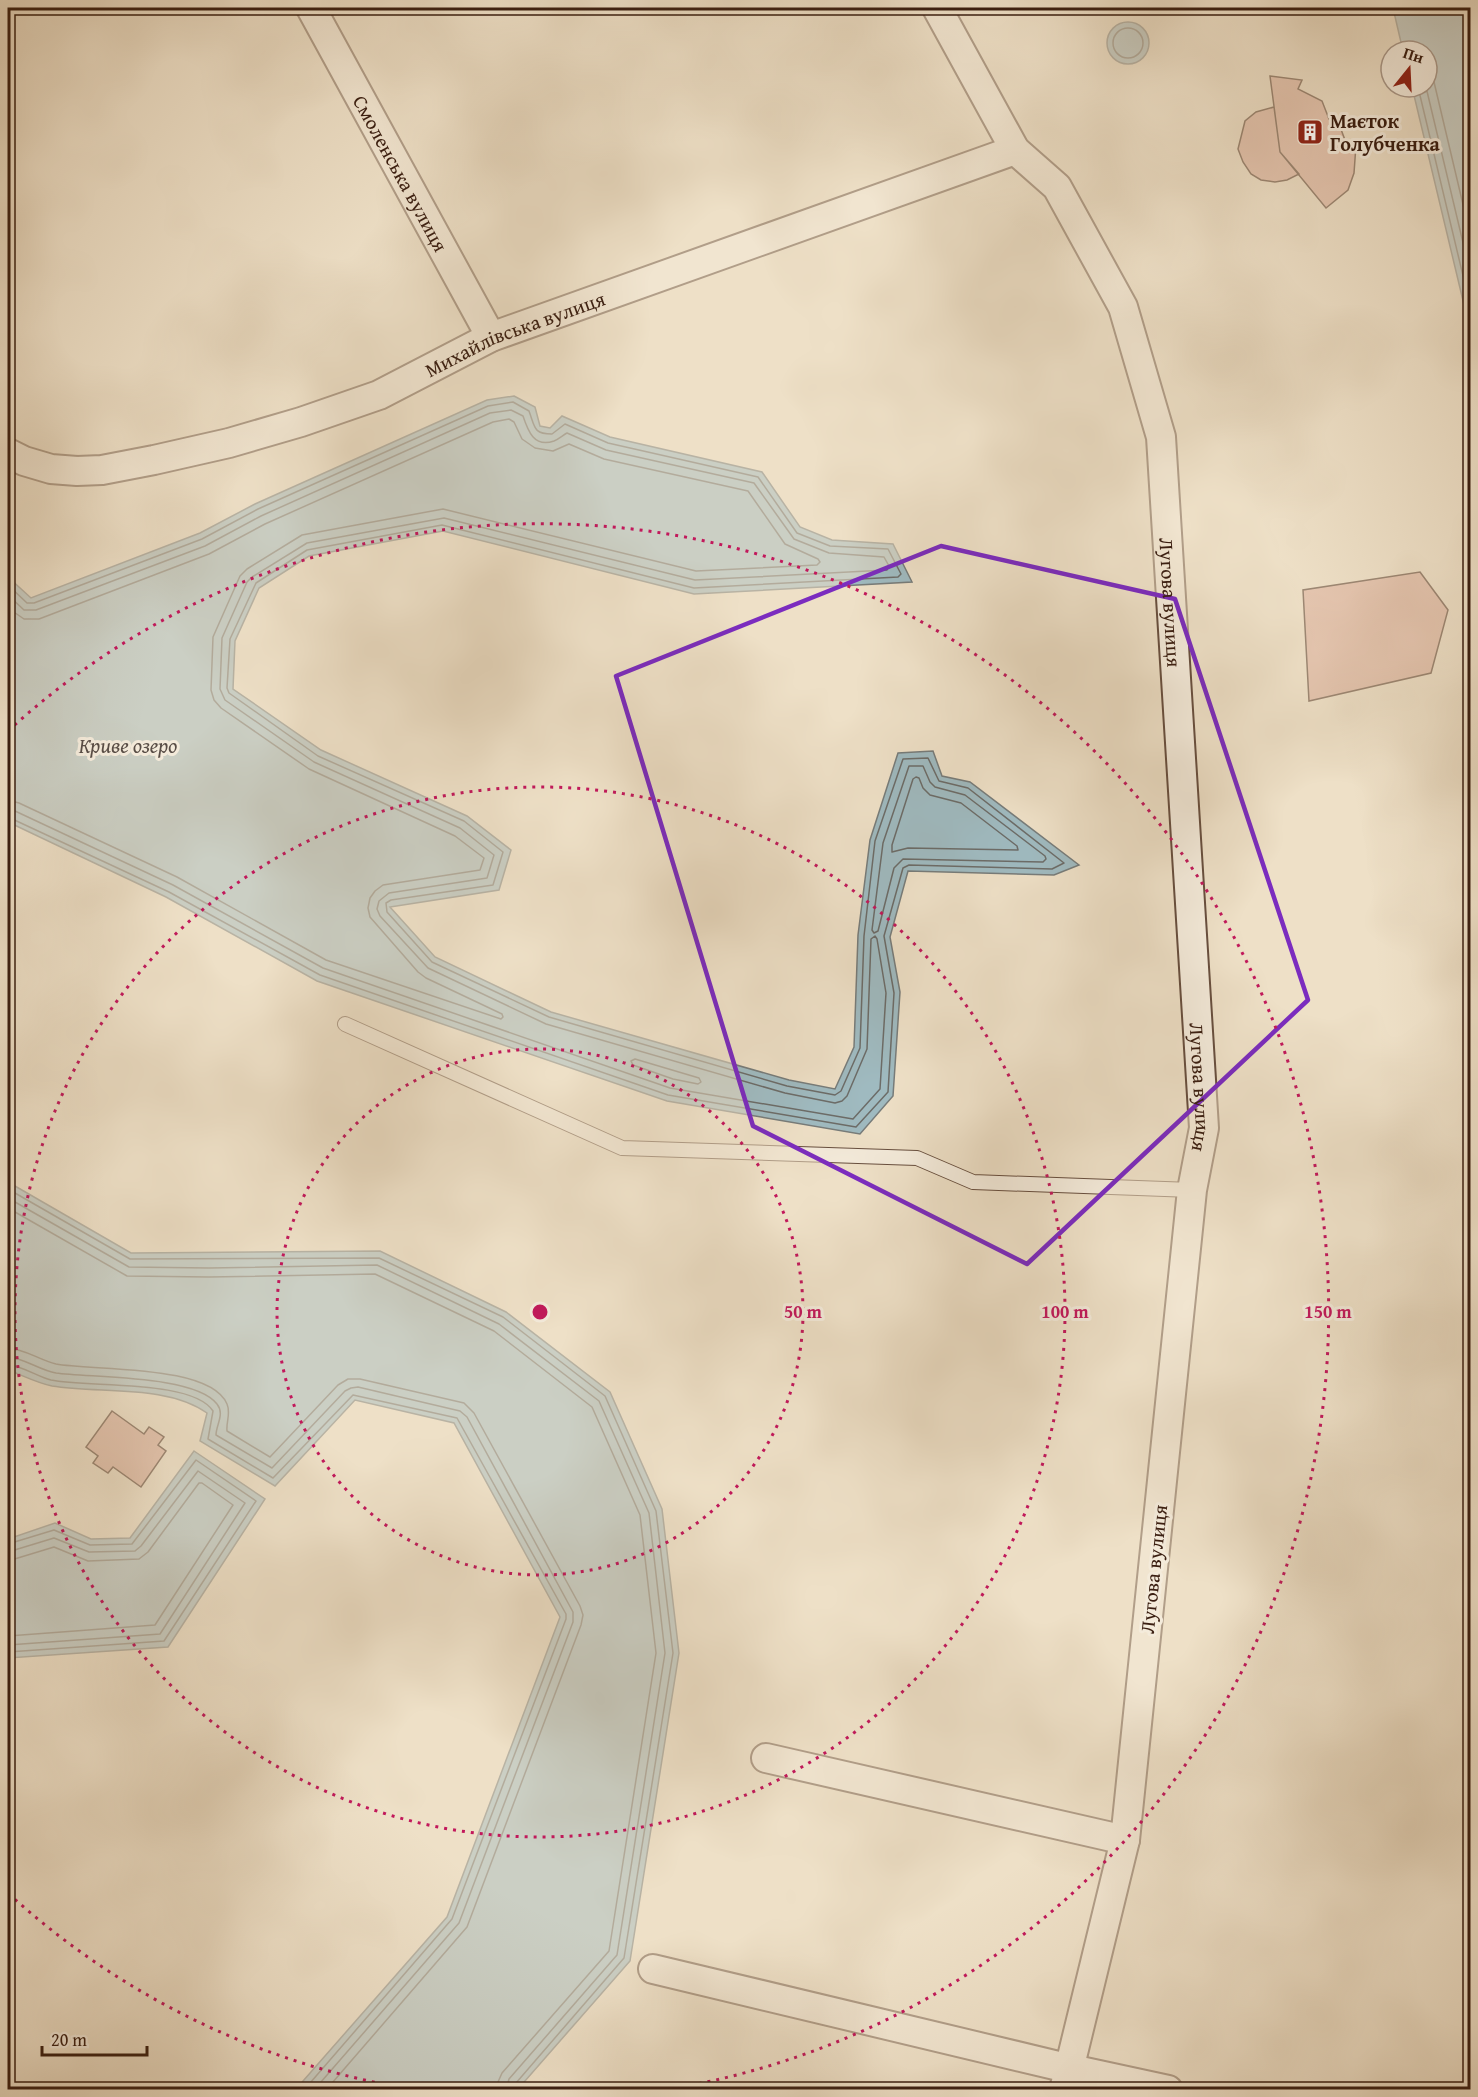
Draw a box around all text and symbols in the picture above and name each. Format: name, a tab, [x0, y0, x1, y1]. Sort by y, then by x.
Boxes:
north arrow	[1379, 39, 1439, 99]
text: Пн	[1400, 40, 1427, 69]
street label: Смоленська вулиця	[347, 89, 456, 256]
place label: Маєток Голубченка	[1330, 106, 1440, 158]
building icon: Маєток Голубченка	[1295, 117, 1325, 147]
street label: Михайлівська вулиця	[419, 283, 609, 383]
street label: Лугова вулиця	[1153, 537, 1190, 668]
water label: Криве озеро	[79, 730, 177, 761]
street label: Лугова вулиця	[1183, 1022, 1219, 1154]
text: 50 m	[784, 1298, 823, 1325]
text: 100 m	[1041, 1298, 1089, 1325]
text: 150 m	[1304, 1298, 1352, 1325]
centre of rings	[530, 1302, 550, 1322]
street label: Лугова вулиця	[1132, 1503, 1174, 1635]
scale bar	[42, 2019, 147, 2057]
text: 20 m	[51, 2026, 87, 2053]

